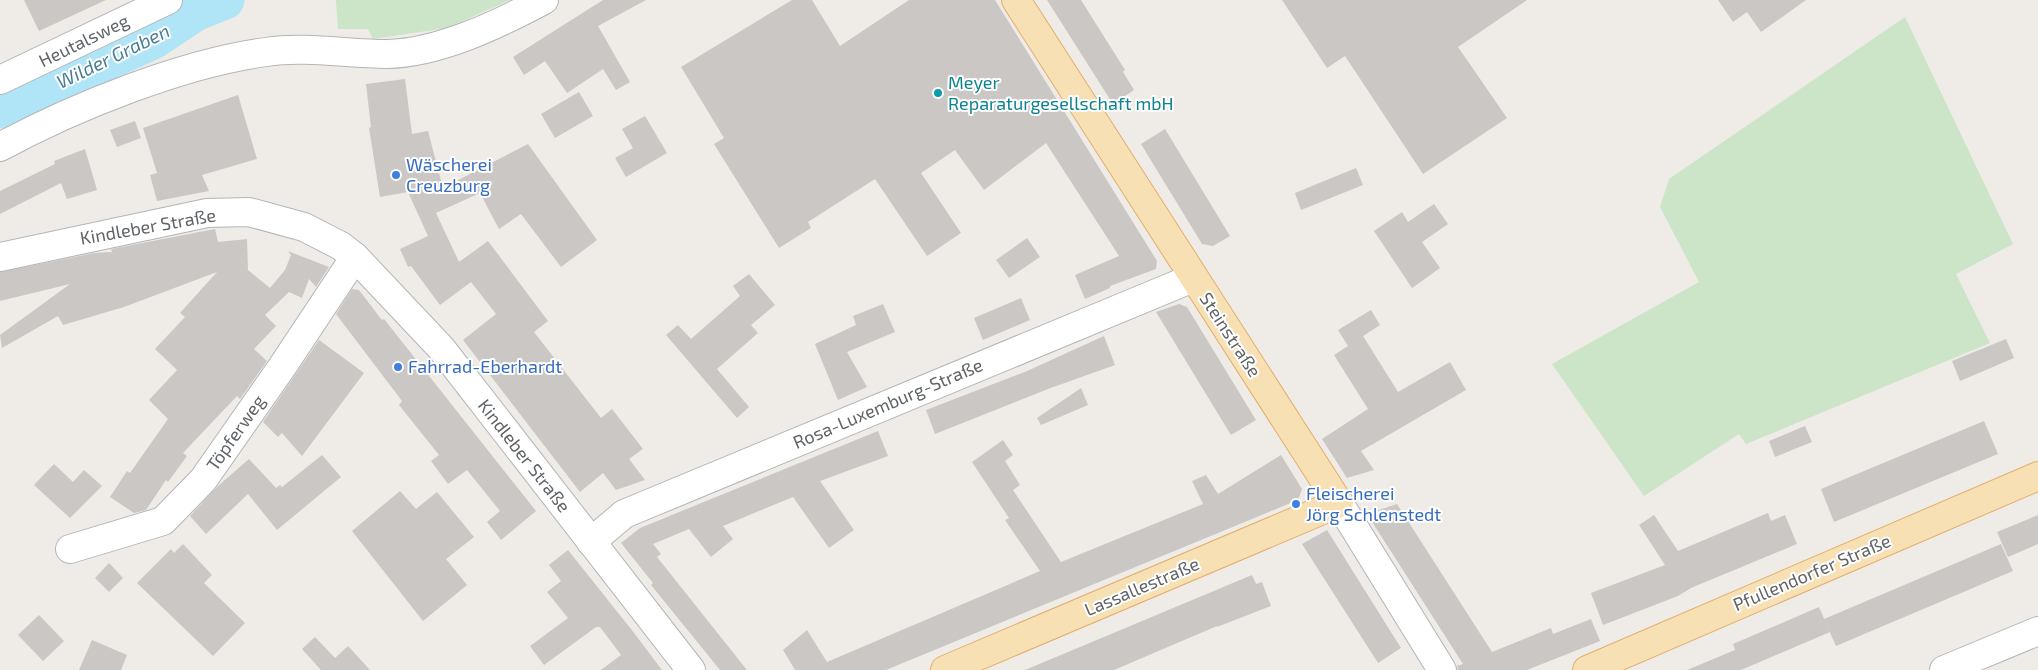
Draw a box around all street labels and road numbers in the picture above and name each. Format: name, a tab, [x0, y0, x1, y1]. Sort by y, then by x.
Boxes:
street label: Heutalsweg	[35, 9, 132, 71]
street label: Kindleber Straße	[78, 203, 217, 249]
street label: Steinstraße	[1195, 288, 1266, 381]
street label: Rosa-Luxemburg-Straße	[789, 353, 986, 453]
street label: Töpferweg	[201, 390, 269, 474]
street label: Kindleber Straße	[474, 394, 576, 516]
street label: Pfullendorfer Straße	[1729, 529, 1894, 615]
street label: Lassallestraße	[1081, 552, 1202, 620]

